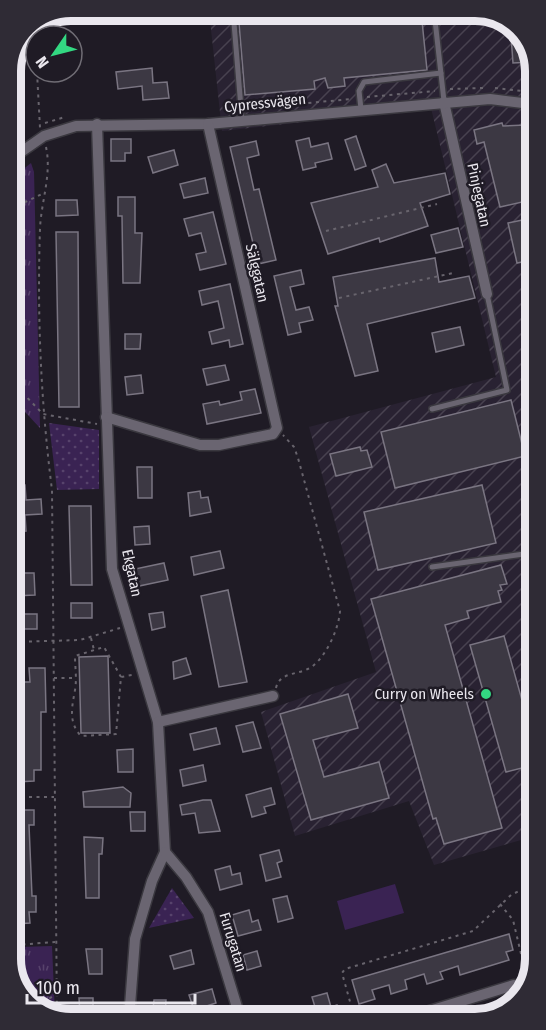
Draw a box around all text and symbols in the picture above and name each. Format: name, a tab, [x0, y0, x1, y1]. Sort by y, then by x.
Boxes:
north arrow	[24, 24, 84, 84]
text: N	[32, 53, 53, 72]
street label: Cypressvägen	[223, 90, 307, 116]
street label: Pinjegatan	[463, 161, 495, 229]
street label: Sälggatan	[242, 242, 272, 304]
street label: Ekgatan	[118, 548, 146, 598]
place label: Curry on Wheels	[374, 685, 474, 703]
marker: Curry on Wheels	[479, 687, 493, 701]
street label: Furugatan	[215, 910, 251, 974]
scale bar	[27, 967, 195, 1005]
text: 100 m	[36, 977, 80, 999]

